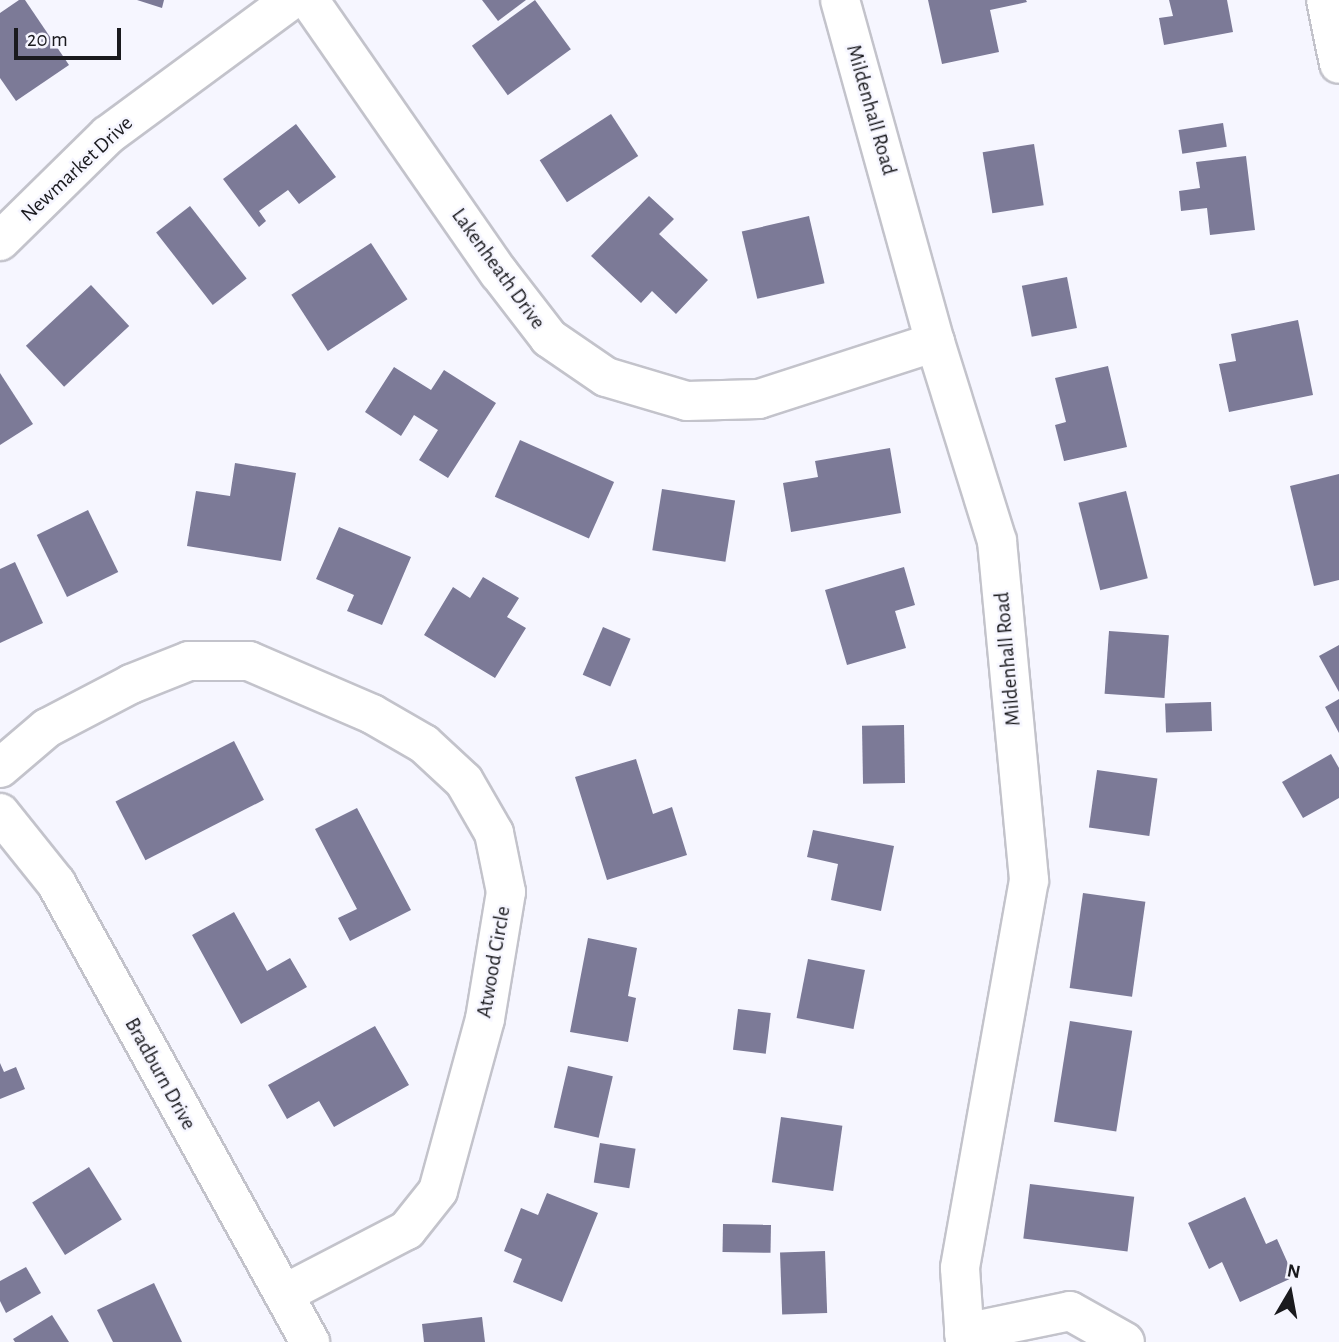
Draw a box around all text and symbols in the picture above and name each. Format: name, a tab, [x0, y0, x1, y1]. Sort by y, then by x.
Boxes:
scale bar	[18, 14, 124, 58]
text: 20 m	[27, 29, 68, 50]
street label: Mildenhall Road	[840, 42, 902, 178]
street label: Newmarket Drive	[16, 111, 138, 227]
street label: Lakenheath Drive	[446, 204, 550, 334]
street label: Mildenhall Road	[990, 591, 1026, 727]
street label: Atwood Circle	[472, 904, 516, 1020]
street label: Bradburn Drive	[119, 1014, 201, 1134]
north arrow	[1255, 1258, 1325, 1328]
text: N	[1286, 1261, 1302, 1282]

